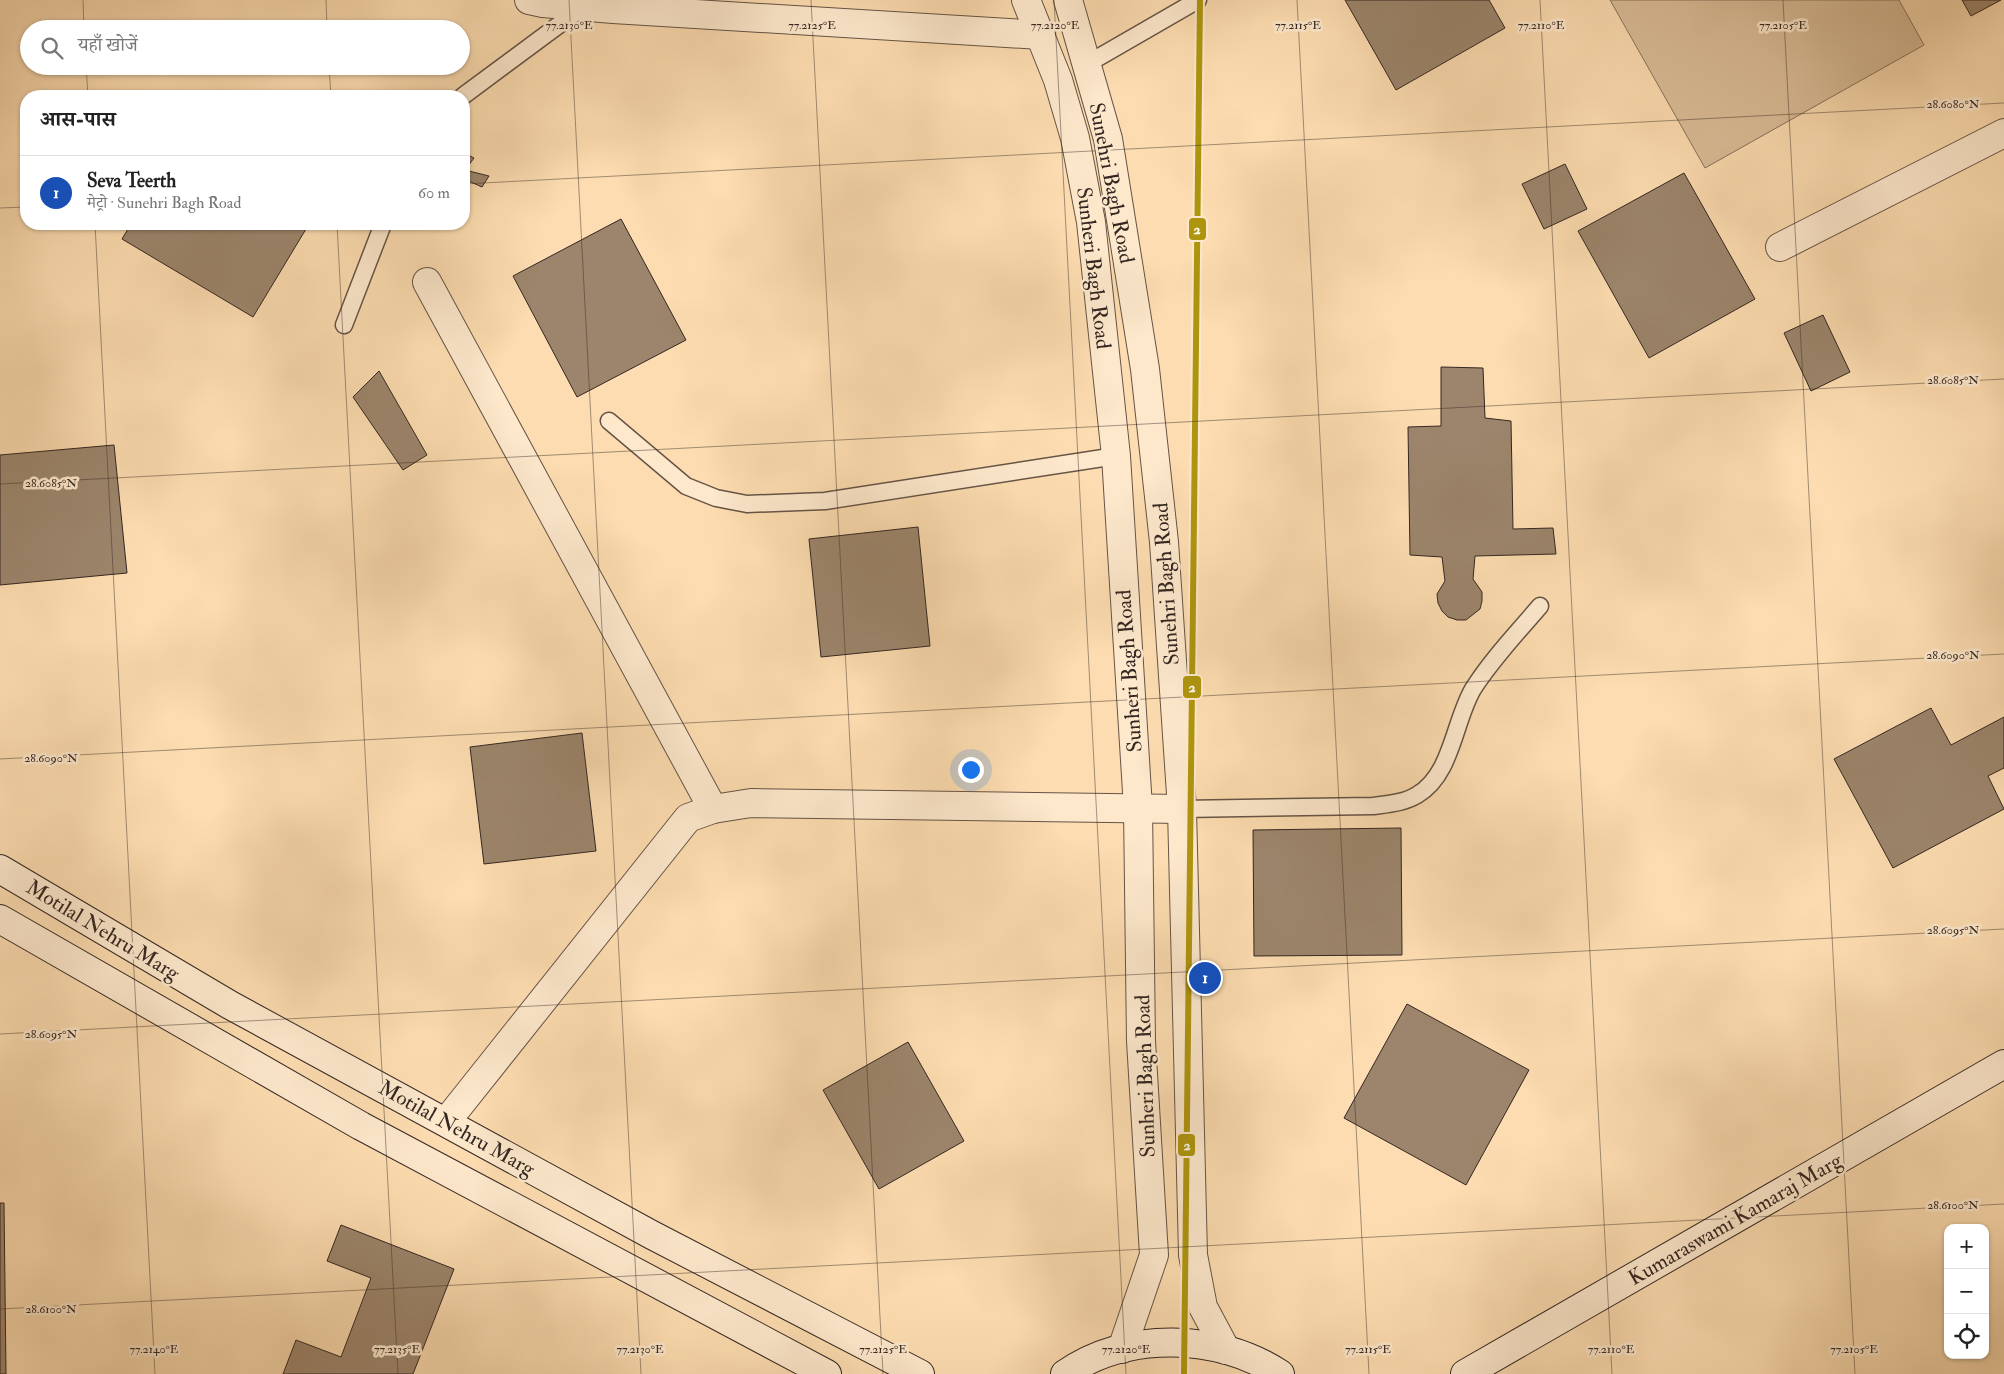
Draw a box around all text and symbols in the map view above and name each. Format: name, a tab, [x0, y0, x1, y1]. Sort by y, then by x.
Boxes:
text: 77.2130°E	[545, 18, 593, 33]
text: 77.2125°E	[788, 18, 836, 33]
text: 77.2120°E	[1031, 18, 1080, 33]
text: 77.2115°E	[1275, 18, 1321, 33]
text: 77.2110°E	[1518, 18, 1565, 33]
text: 77.2105°E	[1759, 18, 1807, 33]
search box	[20, 20, 470, 75]
text: यहाँ खोजें	[78, 33, 138, 57]
icon: search	[38, 34, 66, 62]
text: 28.6080°N	[1926, 97, 1980, 112]
street label: Sunehri Bagh Road	[1083, 101, 1140, 266]
text: आस-पास	[40, 106, 116, 133]
text: Seva Teerth	[87, 169, 176, 193]
text: 1	[53, 183, 59, 203]
text: 60 m	[418, 183, 450, 203]
street label: Sunheri Bagh Road	[1070, 186, 1117, 351]
text: मेट्रो · Sunehri Bagh Road	[87, 193, 241, 213]
line badge: 2	[1188, 217, 1207, 241]
text: 2	[1193, 221, 1201, 238]
text: 28.6085°N	[1927, 373, 1979, 388]
text: 28.6085°N	[25, 476, 77, 491]
street label: Sunehri Bagh Road	[1147, 501, 1186, 666]
street label: Sunheri Bagh Road	[1110, 588, 1149, 753]
text: 28.6090°N	[1926, 648, 1980, 663]
line badge: 2	[1182, 675, 1202, 699]
text: 2	[1188, 679, 1196, 696]
text: 28.6090°N	[24, 751, 78, 766]
your location	[958, 757, 984, 783]
street label: Motilal Nehru Marg	[21, 874, 185, 987]
text: 28.6095°N	[1927, 923, 1980, 938]
pin: 1	[1189, 959, 1221, 997]
street label: Sunheri Bagh Road	[1129, 993, 1162, 1158]
text: 28.6095°N	[25, 1027, 78, 1042]
street label: Motilal Nehru Marg	[374, 1074, 540, 1183]
line badge: 2	[1177, 1133, 1196, 1157]
text: 2	[1183, 1137, 1191, 1154]
street label: Kumaraswami Kamaraj Marg	[1624, 1147, 1848, 1292]
text: 28.6100°N	[1927, 1198, 1979, 1213]
map controls	[1944, 1224, 1989, 1359]
button: +	[1944, 1224, 1989, 1269]
button: −	[1944, 1269, 1989, 1314]
text: 28.6100°N	[25, 1302, 77, 1317]
button: locate	[1944, 1314, 1989, 1359]
text: 77.2140°E	[130, 1342, 179, 1357]
text: 77.2135°E	[374, 1342, 420, 1357]
text: 77.2130°E	[616, 1342, 664, 1357]
text: 77.2125°E	[859, 1342, 907, 1357]
text: 77.2120°E	[1102, 1342, 1151, 1357]
text: 77.2115°E	[1345, 1342, 1391, 1357]
text: 77.2110°E	[1588, 1342, 1635, 1357]
text: 77.2105°E	[1830, 1342, 1878, 1357]

